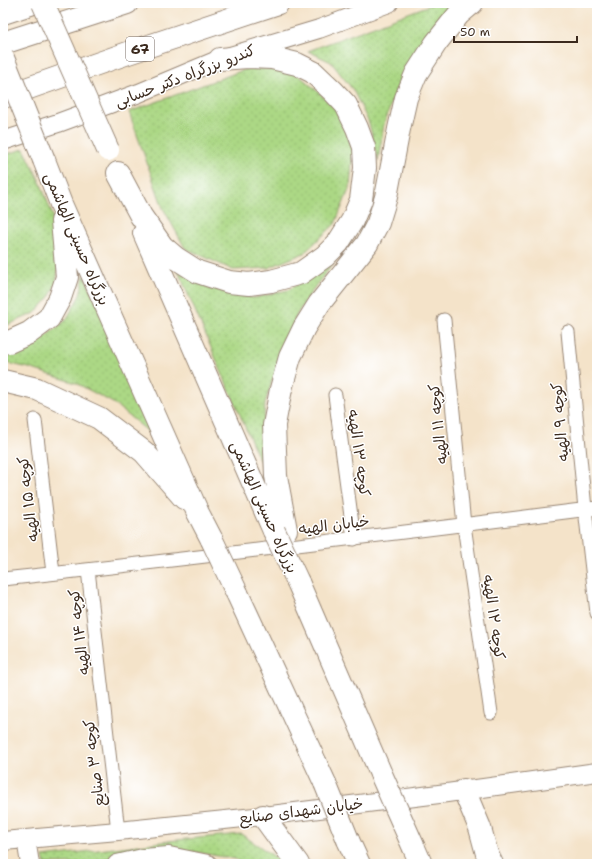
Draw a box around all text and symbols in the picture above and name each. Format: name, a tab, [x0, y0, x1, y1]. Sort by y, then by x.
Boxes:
scale bar	[454, 18, 577, 44]
text: 50 m	[460, 24, 490, 40]
road number: 67	[126, 37, 154, 61]
street label: کندرو بزرگراه دکتر حسابی	[112, 40, 258, 112]
street label: بزرگراه حسینی الهاشمی	[40, 169, 114, 309]
street label: کوچه ۹ الهیه	[547, 382, 573, 462]
street label: کوچه ۱۱ الهیه	[424, 383, 452, 465]
street label: کوچه ۱۳ الهیه	[343, 408, 375, 498]
street label: بزرگراه حسینی الهاشمی	[226, 438, 302, 576]
street label: کوچه ۱۵ الهیه	[13, 455, 43, 543]
street label: خیابان الهیه	[297, 511, 371, 539]
street label: کوچه ۱۲ الهیه	[478, 573, 510, 661]
street label: کوچه ۱۴ الهیه	[64, 588, 94, 676]
street label: کوچه ۳ صنایع	[79, 718, 110, 808]
street label: خیابان شهدای صنایع	[238, 793, 364, 830]

